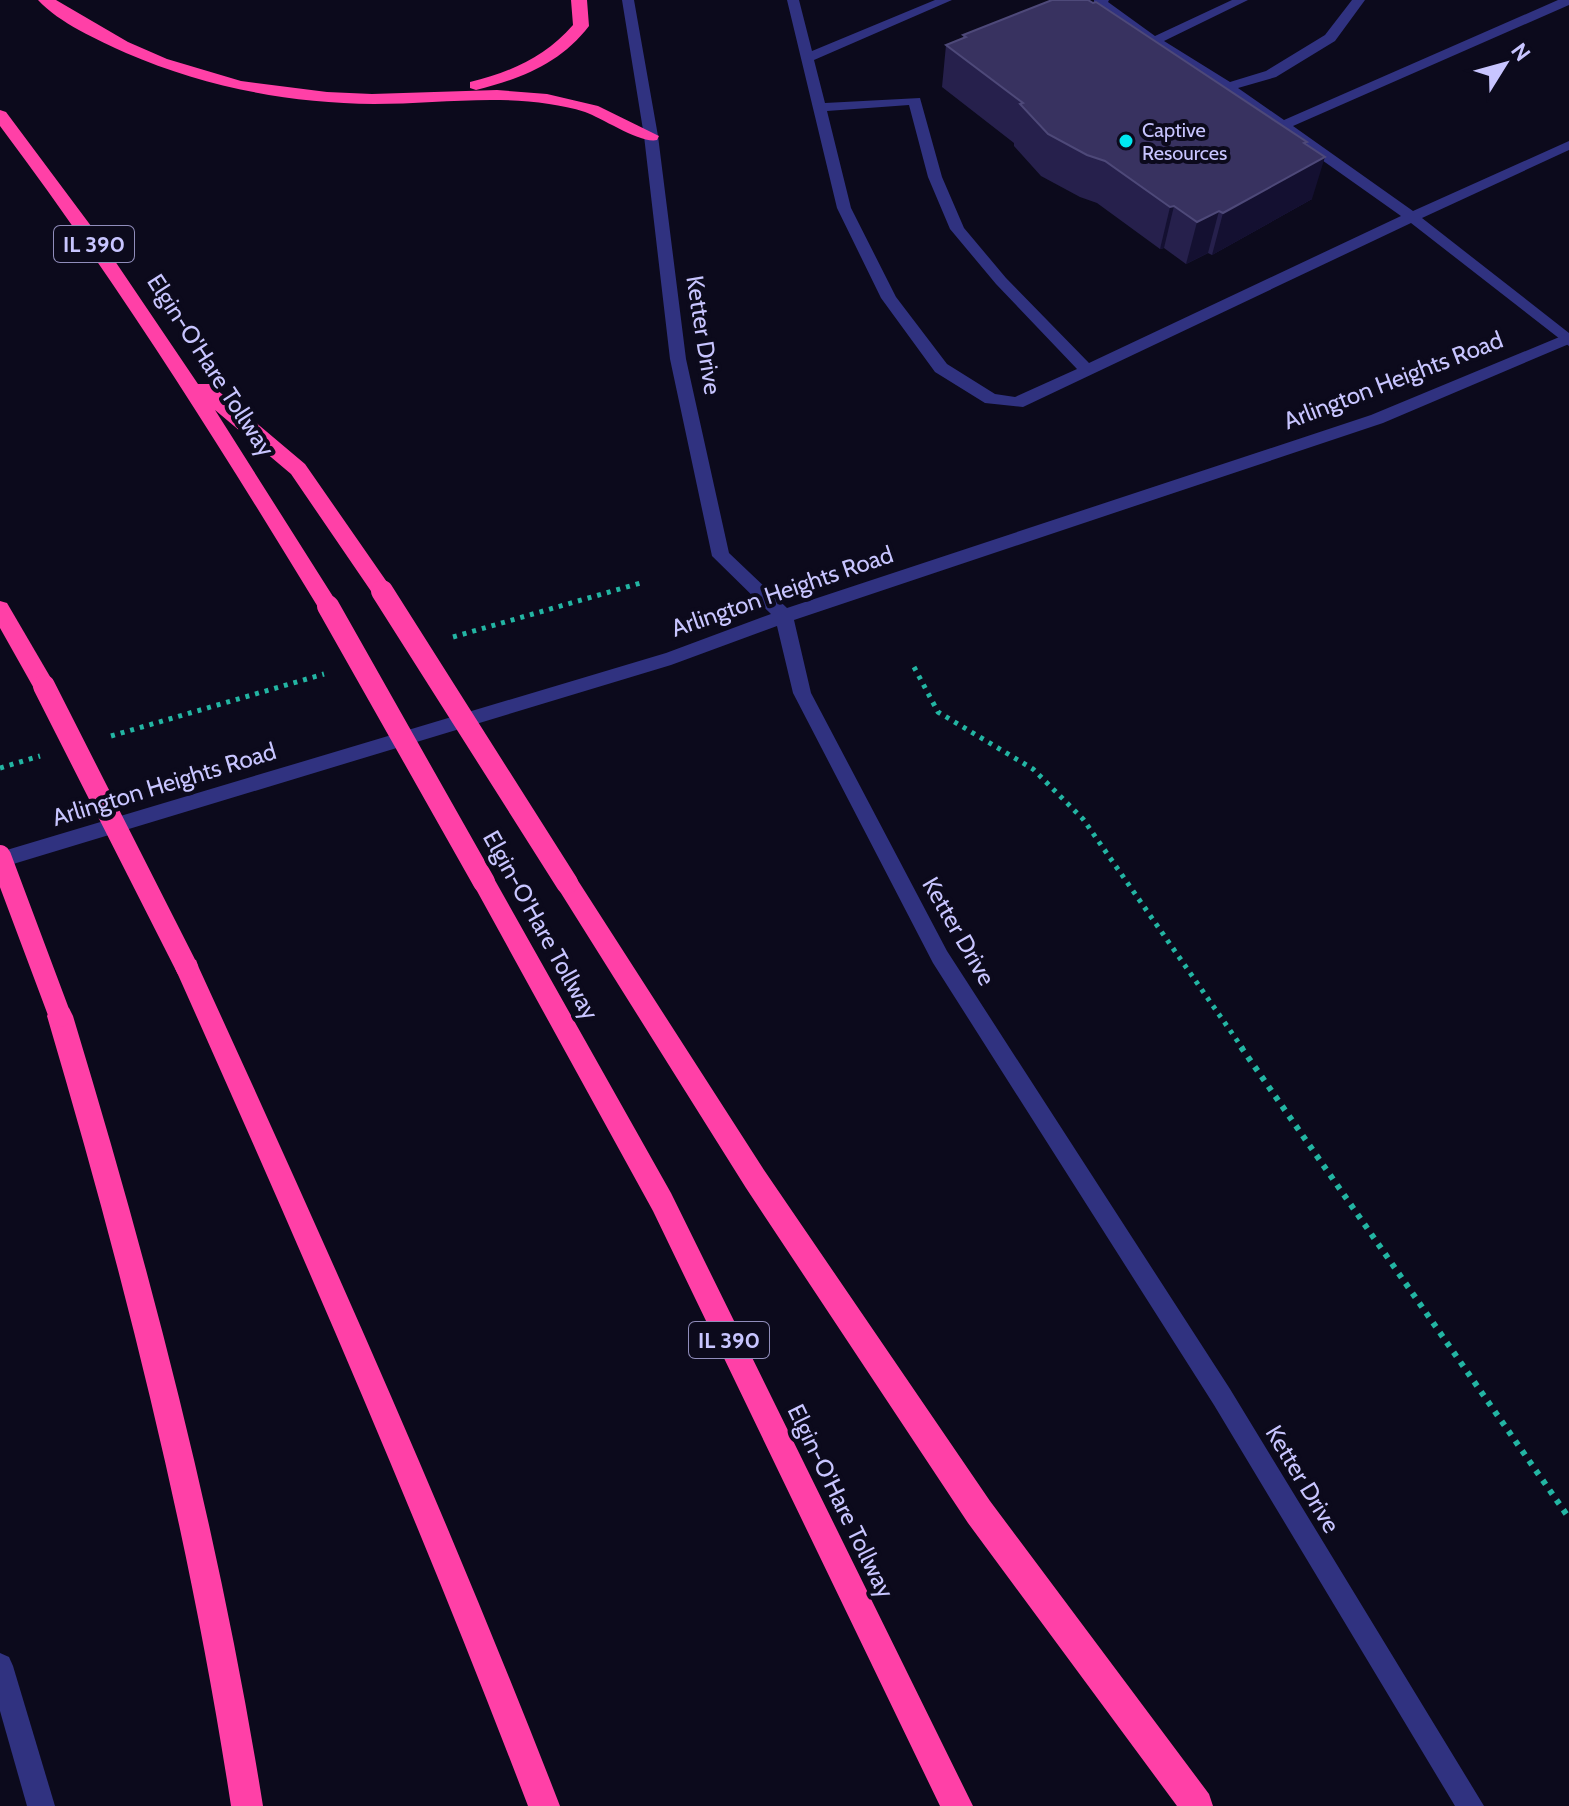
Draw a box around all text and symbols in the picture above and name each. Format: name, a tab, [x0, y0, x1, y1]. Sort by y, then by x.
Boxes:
north arrow	[1465, 24, 1545, 104]
text: N	[1505, 38, 1536, 67]
place label: Captive Resources	[1142, 118, 1227, 165]
marker: Captive Resources	[1117, 132, 1135, 150]
road number: IL 390	[54, 226, 134, 262]
street label: Elgin-O'Hare Tollway	[141, 268, 281, 462]
street label: Ketter Drive	[680, 273, 728, 397]
street label: Arlington Heights Road	[1279, 325, 1507, 435]
street label: Arlington Heights Road	[667, 539, 897, 643]
street label: Arlington Heights Road	[48, 736, 280, 832]
street label: Elgin-O'Hare Tollway	[477, 825, 605, 1025]
street label: Ketter Drive	[916, 872, 1002, 990]
road number: IL 390	[689, 1322, 769, 1358]
street label: Elgin-O'Hare Tollway	[782, 1400, 900, 1602]
street label: Ketter Drive	[1260, 1420, 1346, 1538]

